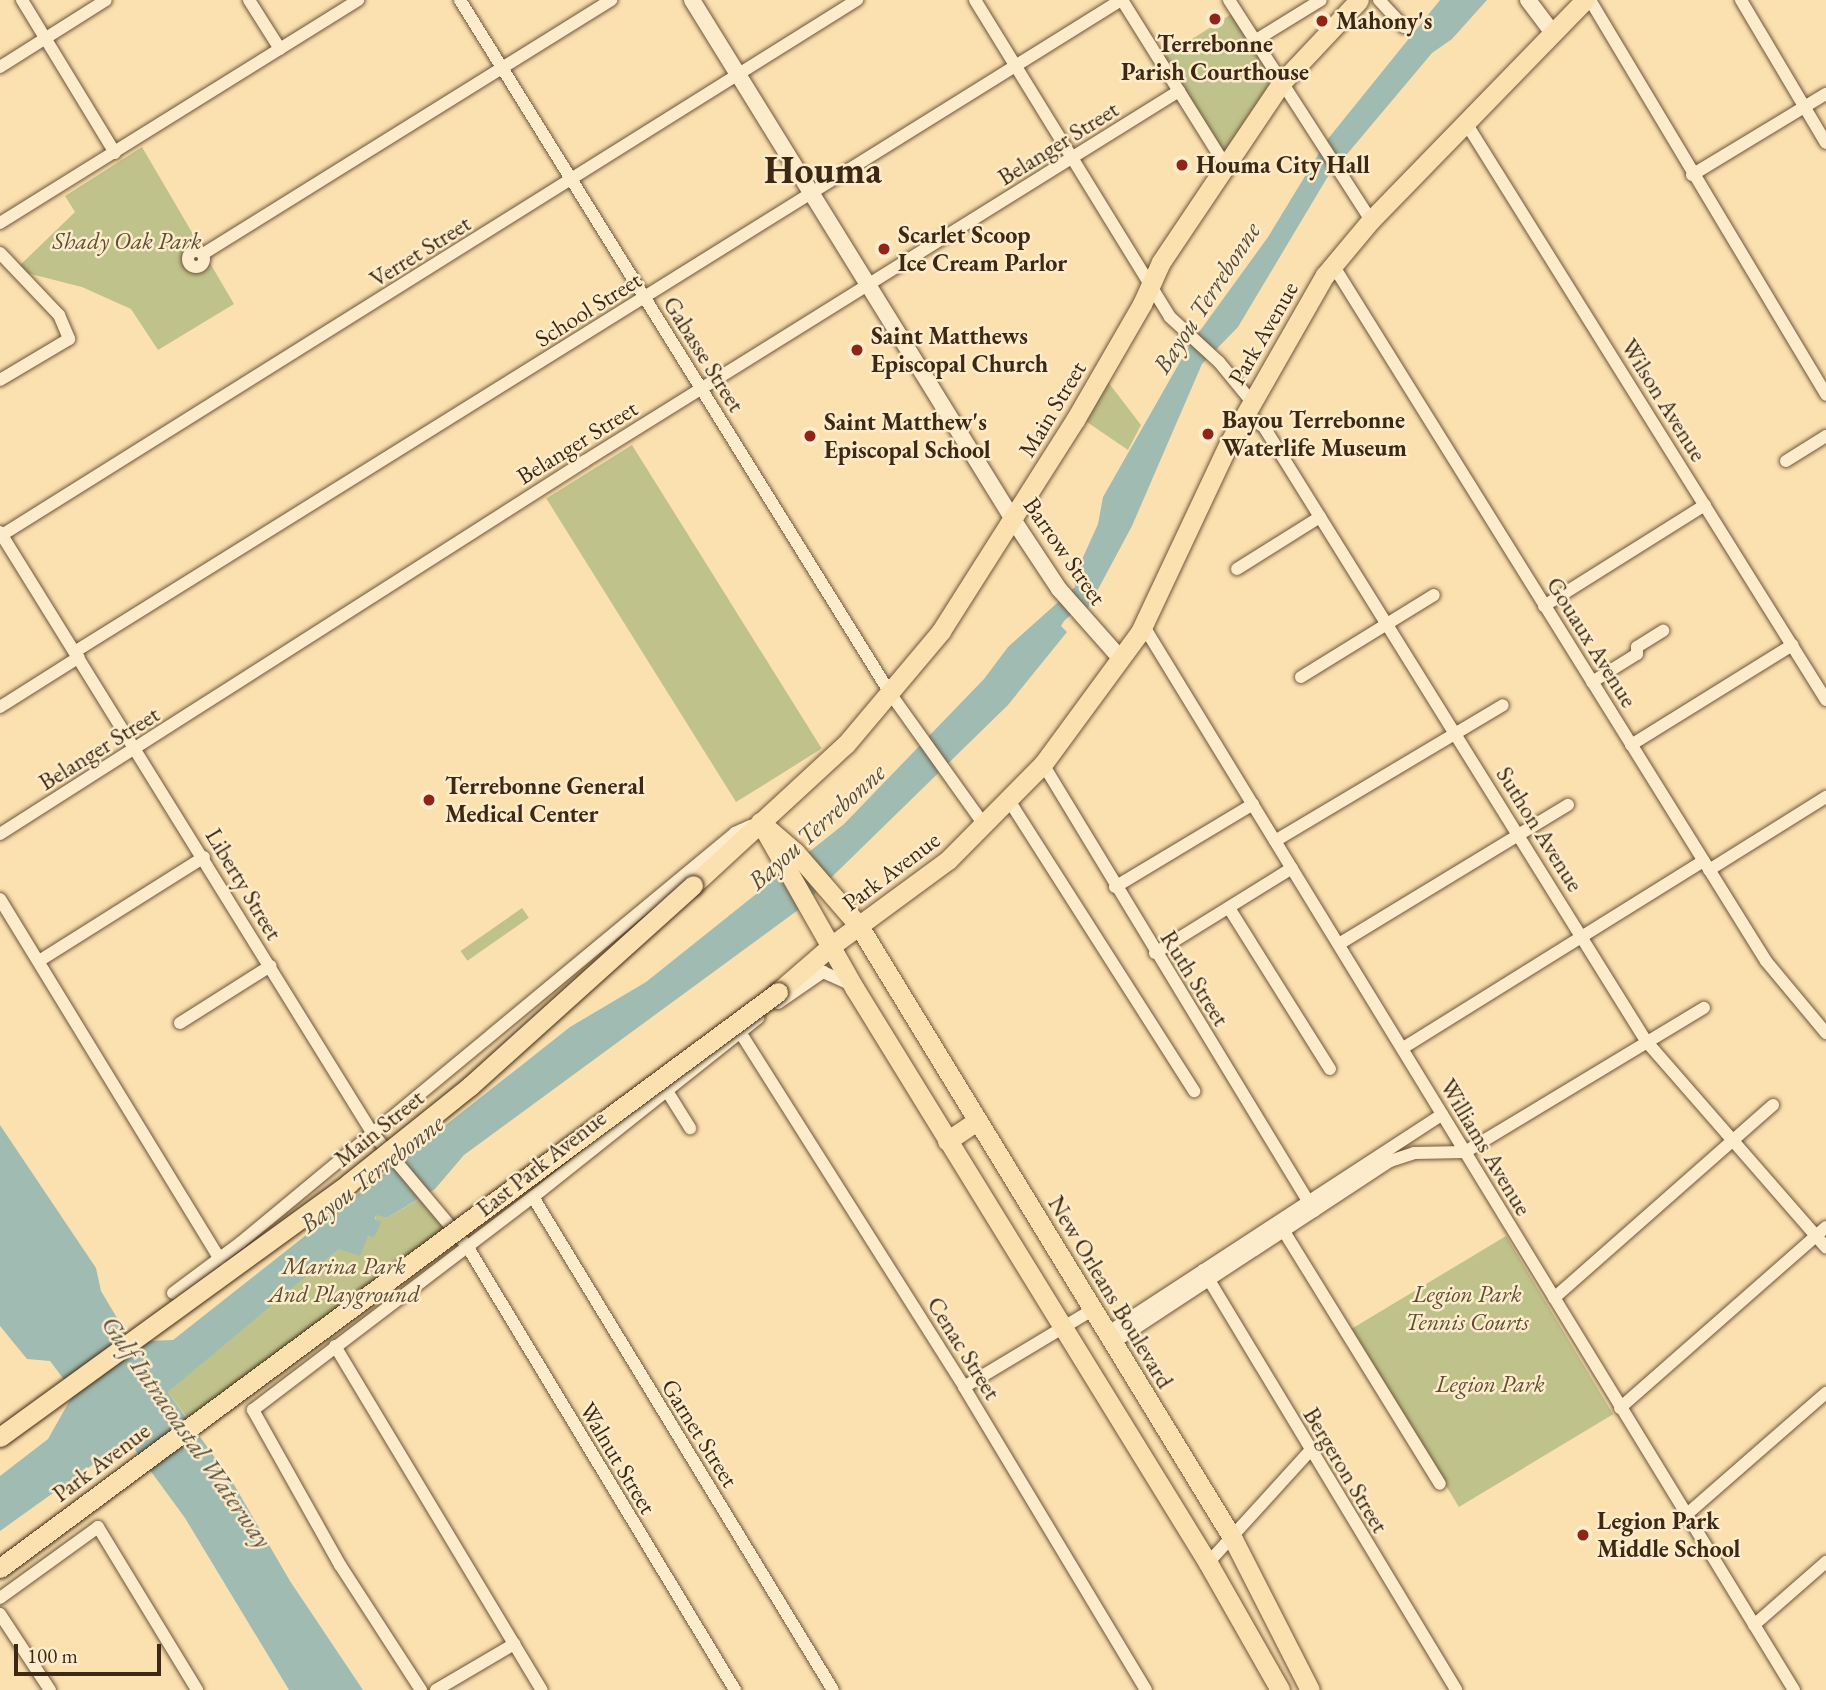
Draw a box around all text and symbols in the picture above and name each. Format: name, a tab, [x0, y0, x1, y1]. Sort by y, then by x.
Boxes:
place label: Mahony's	[1336, 7, 1432, 35]
marker: Terrebonne Parish Courthouse	[1207, 11, 1223, 27]
marker: Mahony's	[1314, 13, 1330, 29]
place label: Terrebonne Parish Courthouse	[1121, 30, 1309, 86]
street label: Belanger Street	[992, 95, 1124, 191]
district label: Houma	[764, 147, 882, 193]
place label: Houma City Hall	[1196, 151, 1370, 179]
marker: Houma City Hall	[1174, 157, 1190, 173]
street label: Verret Street	[364, 209, 476, 293]
water label: Bayou Terrebonne	[1146, 216, 1268, 380]
place label: Scarlet Scoop Ice Cream Parlor	[898, 221, 1067, 277]
park label: Shady Oak Park	[52, 227, 202, 255]
marker: Scarlet Scoop Ice Cream Parlor	[876, 241, 892, 257]
street label: School Street	[529, 265, 647, 353]
street label: Park Avenue	[1222, 276, 1304, 390]
street label: Gabasse Street	[657, 291, 751, 417]
place label: Saint Matthews Episcopal Church	[871, 322, 1048, 378]
street label: Wilson Avenue	[1615, 333, 1713, 467]
marker: Saint Matthews Episcopal Church	[849, 342, 865, 358]
street label: Main Street	[1012, 356, 1092, 462]
street label: Belanger Street	[511, 394, 643, 490]
place label: Bayou Terrebonne Waterlife Museum	[1222, 406, 1407, 462]
place label: Saint Matthew's Episcopal School	[824, 408, 991, 464]
marker: Bayou Terrebonne Waterlife Museum	[1200, 426, 1216, 442]
marker: Saint Matthew's Episcopal School	[802, 428, 818, 444]
street label: Barrow Street	[1017, 491, 1113, 611]
street label: Gouaux Avenue	[1541, 572, 1643, 712]
street label: Belanger Street	[33, 700, 165, 796]
water label: Bayou Terrebonne	[742, 757, 892, 897]
street label: Suthon Avenue	[1490, 761, 1590, 897]
place label: Terrebonne General Medical Center	[445, 772, 645, 828]
marker: Terrebonne General Medical Center	[419, 790, 439, 810]
street label: Liberty Street	[199, 823, 289, 945]
street label: Park Avenue	[837, 825, 945, 917]
street label: Ruth Street	[1154, 925, 1236, 1031]
street label: Williams Avenue	[1434, 1073, 1538, 1221]
street label: Main Street	[328, 1083, 430, 1173]
street label: East Park Avenue	[470, 1103, 612, 1223]
water label: Bayou Terrebonne	[294, 1108, 450, 1240]
street label: New Orleans Boulevard	[1042, 1191, 1180, 1393]
park label: Marina Park And Playground	[268, 1252, 420, 1308]
park label: Legion Park Tennis Courts	[1405, 1280, 1529, 1336]
street label: Cenac Street	[921, 1291, 1007, 1405]
water label: Gulf Intracoastal Waterway	[94, 1310, 278, 1554]
park label: Legion Park	[1435, 1370, 1545, 1398]
street label: Garnet Street	[655, 1374, 745, 1492]
street label: Walnut Street	[573, 1397, 663, 1519]
street label: Bergeron Street	[1297, 1402, 1395, 1538]
street label: Park Avenue	[47, 1416, 155, 1508]
place label: Legion Park Middle School	[1597, 1507, 1740, 1563]
marker: Legion Park Middle School	[1575, 1527, 1591, 1543]
scale bar	[18, 1630, 164, 1674]
text: 100 m	[27, 1642, 78, 1669]

